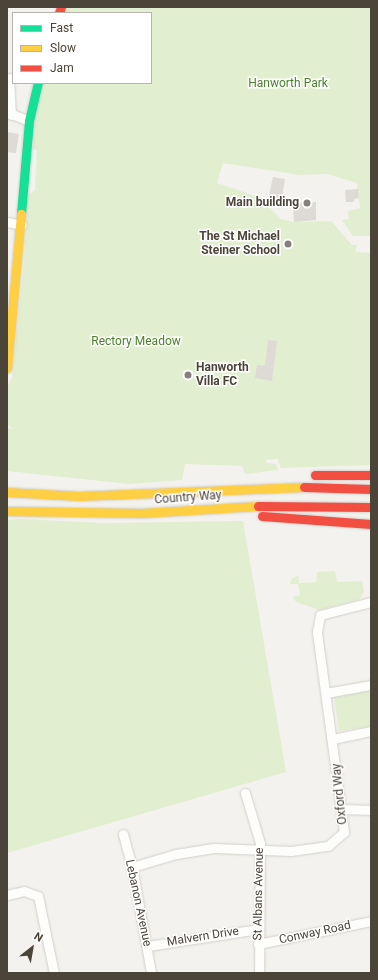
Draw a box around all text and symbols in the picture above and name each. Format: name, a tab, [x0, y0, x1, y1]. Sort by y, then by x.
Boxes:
legend	[12, 12, 152, 84]
text: Fast	[50, 21, 73, 35]
text: Slow	[50, 41, 76, 55]
text: Jam	[50, 61, 74, 75]
park label: Hanworth Park	[248, 77, 328, 91]
place label: Main building	[226, 196, 299, 210]
marker: Main building	[302, 198, 312, 208]
place label: The St Michael Steiner School	[199, 230, 280, 258]
marker: The St Michael Steiner School	[283, 239, 293, 249]
park label: Rectory Meadow	[91, 335, 181, 349]
place label: Hanworth Villa FC	[196, 361, 249, 389]
marker: Hanworth Villa FC	[183, 370, 193, 380]
street label: Country Way	[154, 488, 222, 508]
street label: Oxford Way	[330, 763, 350, 825]
street label: St Albans Avenue	[251, 847, 267, 941]
street label: Lebanon Avenue	[122, 858, 154, 948]
street label: Conway Road	[278, 918, 352, 948]
street label: Malvern Drive	[166, 924, 240, 950]
north arrow	[12, 928, 52, 968]
text: N	[32, 930, 45, 945]

